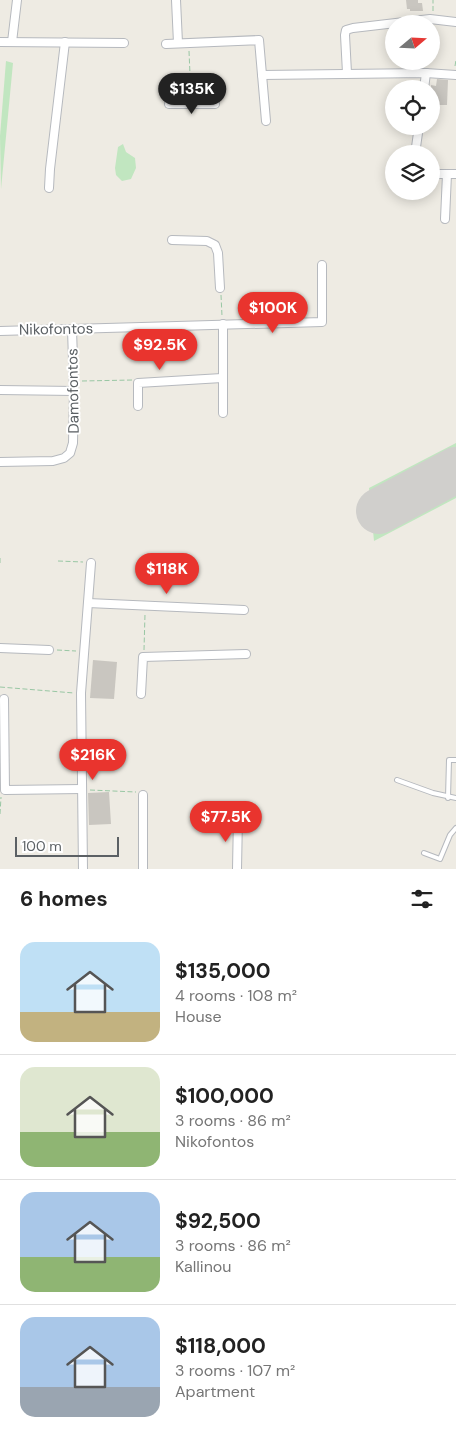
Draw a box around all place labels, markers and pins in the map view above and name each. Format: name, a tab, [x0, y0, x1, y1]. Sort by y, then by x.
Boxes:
pin: $135K	[157, 72, 227, 115]
pin: $100K	[238, 292, 308, 334]
pin: $92.5K	[119, 328, 201, 371]
pin: $118K	[132, 552, 202, 595]
pin: $216K	[58, 738, 128, 781]
pin: $77.5K	[185, 800, 267, 843]

